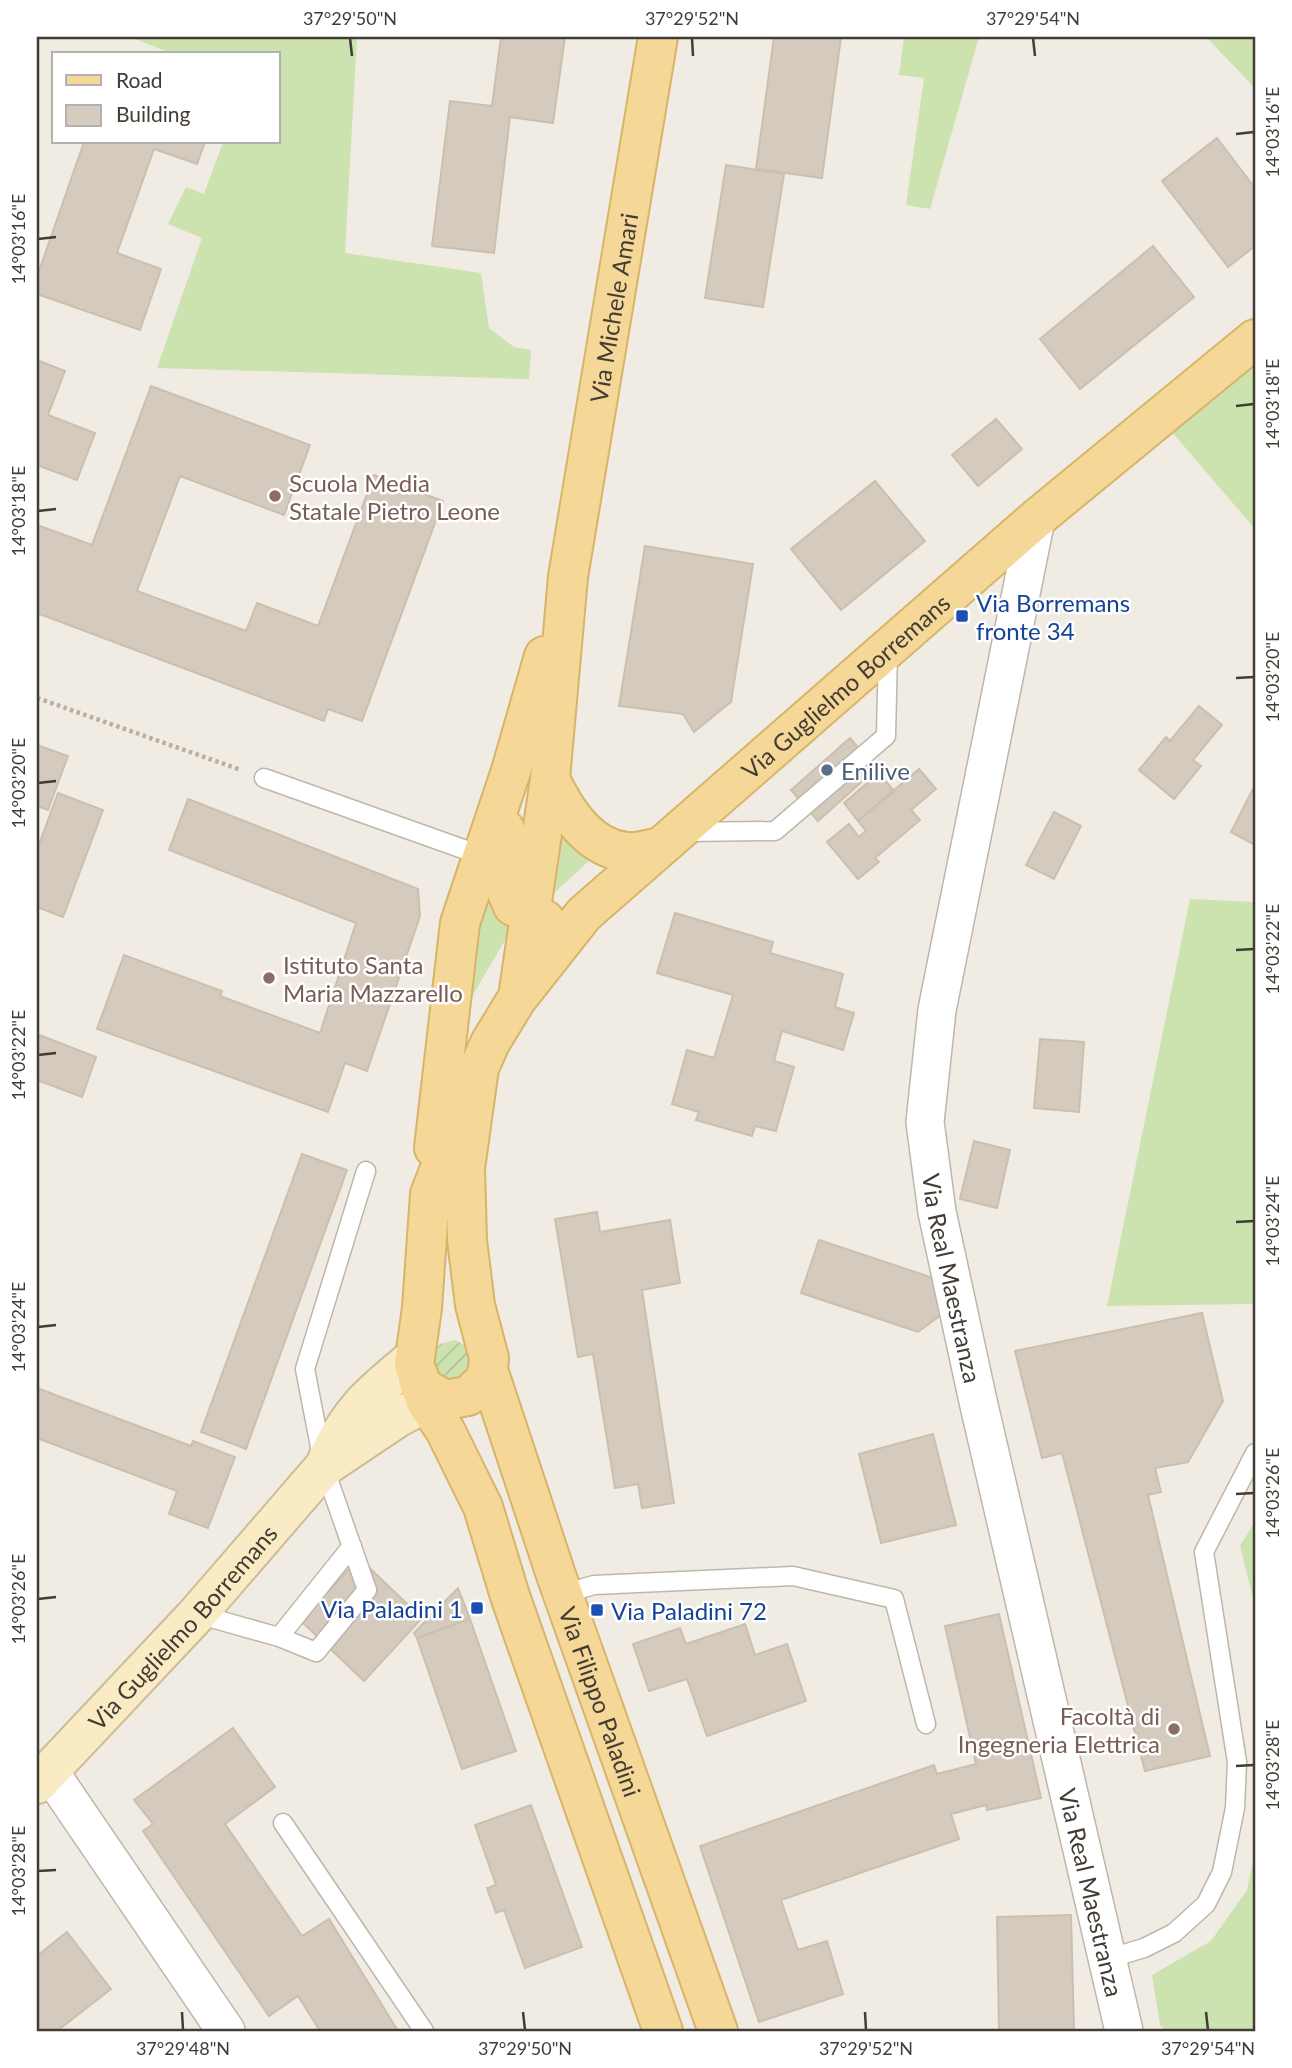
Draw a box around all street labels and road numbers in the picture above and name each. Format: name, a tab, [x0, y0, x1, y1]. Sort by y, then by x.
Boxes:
street label: Via Michele Amari	[583, 211, 643, 405]
street label: Via Guglielmo Borremans	[735, 587, 955, 785]
street label: Via Real Maestranza	[917, 1172, 988, 1385]
street label: Via Guglielmo Borremans	[82, 1518, 282, 1735]
street label: Via Filippo Paladini	[554, 1602, 648, 1800]
street label: Via Real Maestranza	[1054, 1785, 1130, 1999]

